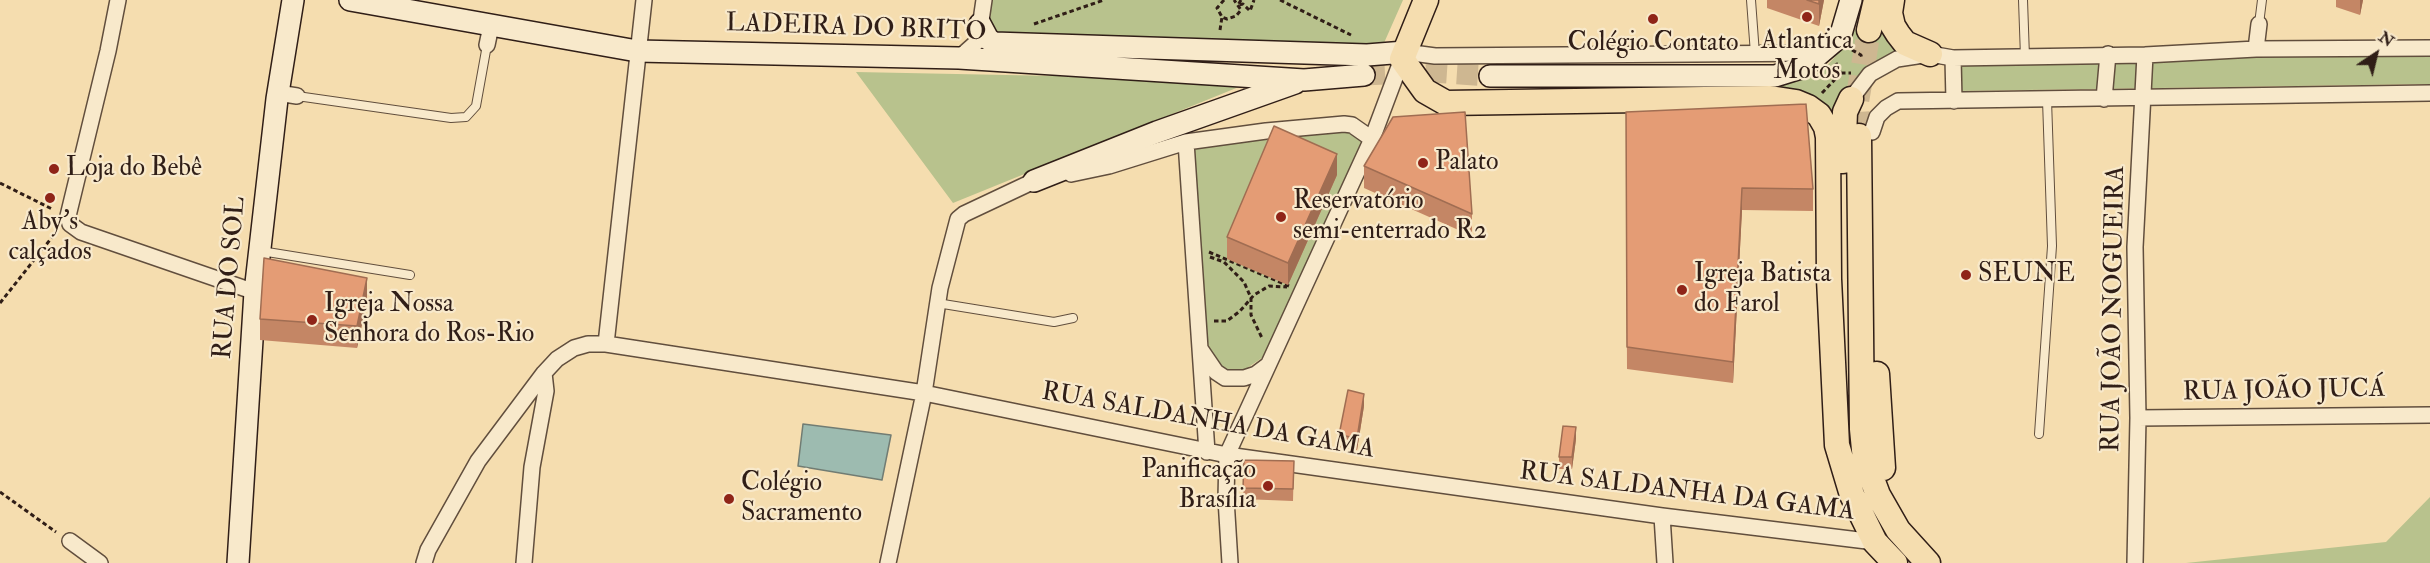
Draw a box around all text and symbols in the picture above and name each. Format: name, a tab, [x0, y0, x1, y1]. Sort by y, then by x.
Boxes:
street label: LADEIRA DO BRITO	[725, 9, 987, 49]
marker: Atlantica Motos	[1800, 10, 1814, 24]
marker: Colégio Contato	[1646, 12, 1660, 26]
north arrow	[2346, 24, 2406, 84]
place label: Atlantica Motos	[1761, 26, 1853, 88]
text: N	[2375, 27, 2398, 52]
place label: Colégio Contato	[1567, 28, 1739, 60]
place label: Palato	[1435, 147, 1498, 179]
place label: Loja do Bebê	[66, 153, 202, 185]
marker: Palato	[1416, 156, 1430, 170]
marker: Loja do Bebê	[47, 162, 61, 176]
street label: RUA JOÃO NOGUEIRA	[2097, 165, 2133, 453]
place label: Reservatório semi-enterrado R2	[1293, 186, 1487, 248]
marker: Aby's calçados	[43, 191, 57, 205]
street label: RUA DO SOL	[208, 195, 254, 361]
place label: Aby's calçados	[8, 207, 92, 268]
marker: Reservatório semi-enterrado R2	[1274, 210, 1288, 224]
place label: Igreja Batista do Farol	[1694, 259, 1831, 320]
place label: SEUNE	[1978, 259, 2075, 291]
marker: SEUNE	[1959, 268, 1973, 282]
marker: Igreja Batista do Farol	[1675, 283, 1689, 297]
place label: Igreja Nossa Senhora do Ros-Rio	[324, 289, 534, 350]
marker: Igreja Nossa Senhora do Ros-Rio	[305, 313, 319, 327]
street label: RUA JOÃO JUCÁ	[2182, 375, 2386, 409]
street label: RUA SALDANHA DA GAMA	[1039, 377, 1377, 467]
place label: Panificação Brasília	[1141, 455, 1256, 516]
street label: RUA SALDANHA DA GAMA	[1518, 457, 1856, 529]
place label: Colégio Sacramento	[741, 468, 862, 530]
marker: Panificação Brasília	[1261, 479, 1275, 493]
marker: Colégio Sacramento	[722, 492, 736, 506]

